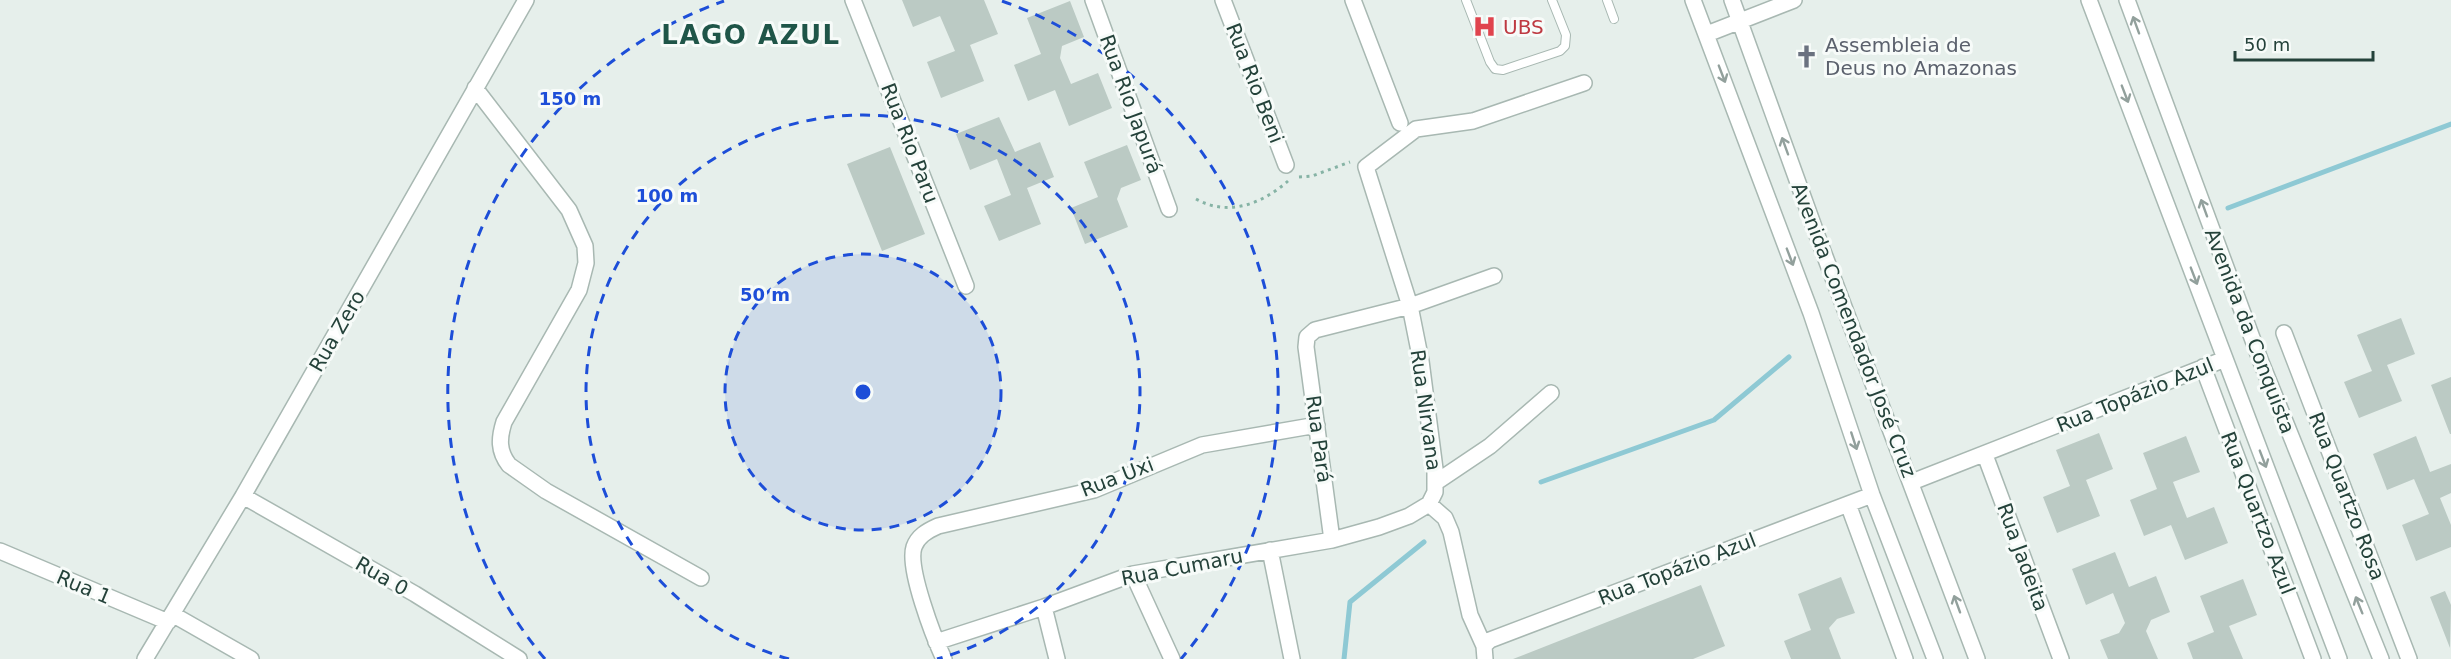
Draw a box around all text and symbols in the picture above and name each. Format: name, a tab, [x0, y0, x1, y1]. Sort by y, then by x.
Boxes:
hospital icon: UBS	[1472, 14, 1498, 40]
place label: UBS	[1503, 15, 1544, 39]
one-way arrow	[2130, 16, 2141, 35]
district label: LAGO AZUL	[661, 20, 841, 50]
street label: Rua Rio Beni	[1221, 20, 1289, 146]
scale bar	[2235, 24, 2373, 62]
street label: Rua Rio Japurá	[1095, 31, 1167, 177]
place label: Assembleia de Deus no Amazonas	[1825, 33, 2017, 80]
text: 50 m	[2244, 34, 2290, 55]
church icon: Assembleia de Deus no Amazonas	[1794, 43, 1820, 69]
one-way arrow	[1717, 64, 1728, 83]
street label: Rua Rio Paru	[876, 80, 944, 206]
one-way arrow	[2120, 84, 2131, 103]
text: 150 m	[539, 88, 601, 109]
one-way arrow	[1779, 137, 1790, 156]
street label: Avenida Comendador José Cruz	[1787, 179, 1921, 481]
text: 100 m	[636, 185, 698, 206]
one-way arrow	[2197, 199, 2208, 218]
street label: Avenida da Conquista	[2200, 225, 2300, 437]
one-way arrow	[1786, 247, 1797, 266]
one-way arrow	[2189, 267, 2200, 285]
text: 50 m	[740, 284, 790, 305]
street label: Rua Zero	[304, 286, 370, 376]
street label: Rua Nirvana	[1406, 348, 1446, 472]
street label: Rua Topázio Azul	[2053, 353, 2217, 437]
centre of rings	[853, 382, 873, 402]
street label: Rua Pará	[1301, 394, 1337, 484]
street label: Rua Quartzo Rosa	[2304, 409, 2390, 583]
street label: Rua Quartzo Azul	[2216, 428, 2300, 598]
one-way arrow	[1849, 431, 1860, 450]
one-way arrow	[2258, 449, 2269, 468]
street label: Rua Uxi	[1077, 452, 1157, 502]
street label: Rua Jadeita	[1992, 500, 2054, 614]
street label: Rua Topázio Azul	[1595, 528, 1759, 610]
street label: Rua Cumaru	[1119, 543, 1245, 591]
street label: Rua 0	[351, 551, 413, 601]
street label: Rua 1	[53, 565, 115, 609]
one-way arrow	[1951, 595, 1962, 614]
one-way arrow	[2353, 596, 2364, 614]

